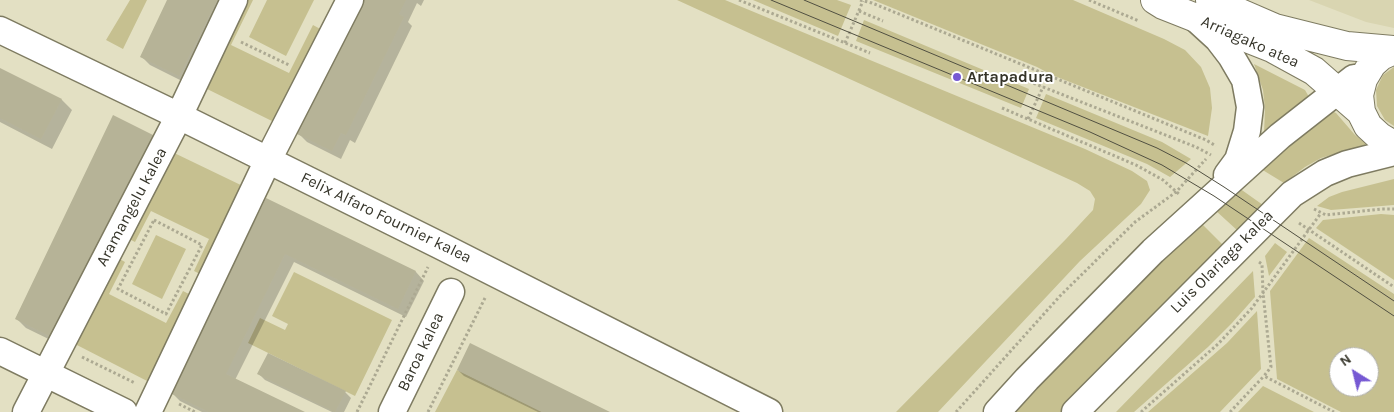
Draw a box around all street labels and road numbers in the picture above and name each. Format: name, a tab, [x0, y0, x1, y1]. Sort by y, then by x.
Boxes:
street label: Arriagako atea	[1198, 12, 1302, 72]
street label: Aramangelu kalea	[93, 144, 171, 270]
street label: Felix Alfaro Fournier kalea	[298, 168, 474, 268]
street label: Luis Olariaga kalea	[1166, 206, 1278, 318]
street label: Baroa kalea	[394, 309, 448, 395]

